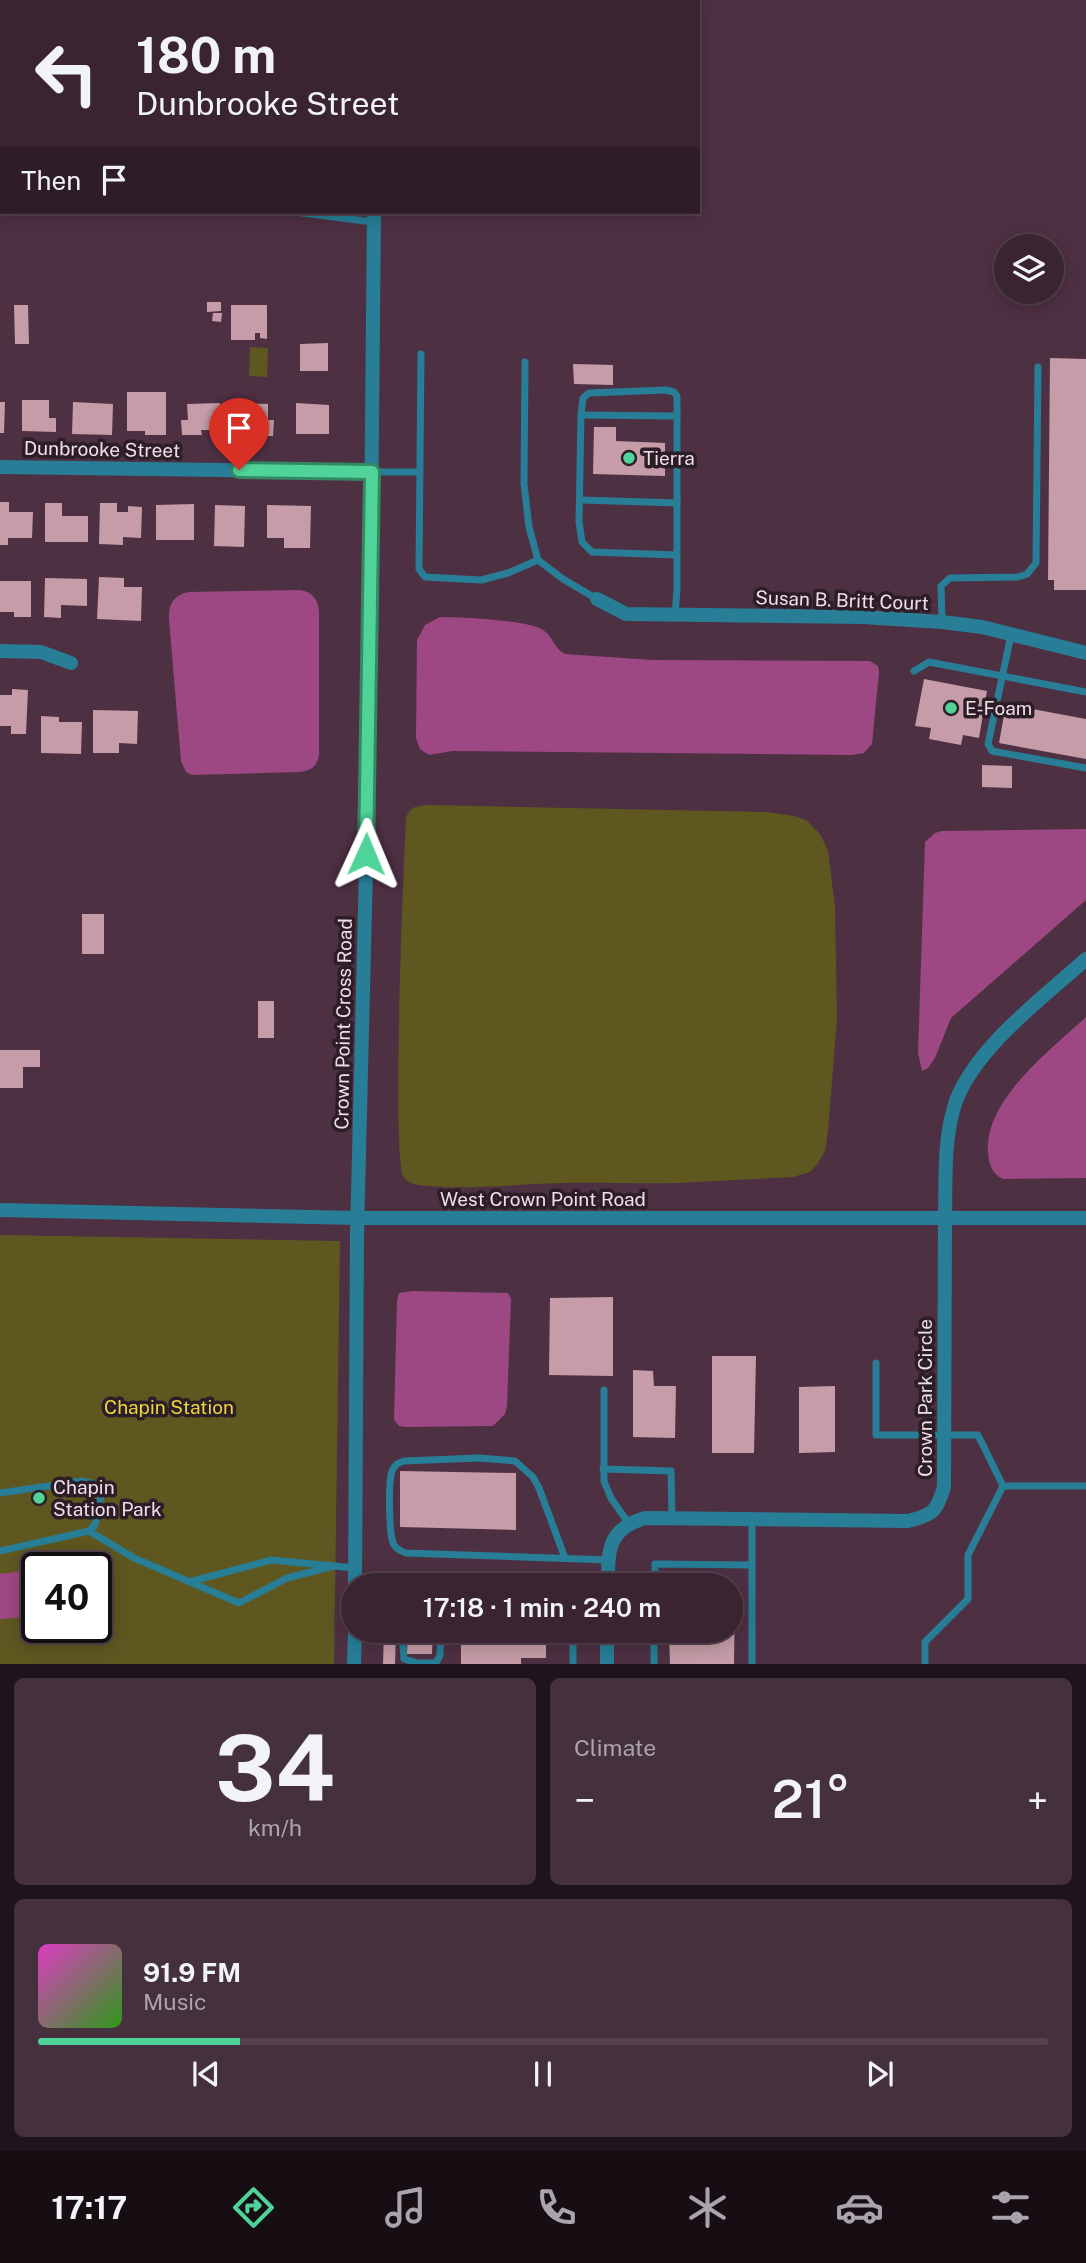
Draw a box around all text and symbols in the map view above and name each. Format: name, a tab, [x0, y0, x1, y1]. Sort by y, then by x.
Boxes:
text: 180 m	[136, 26, 276, 84]
icon: left	[21, 28, 112, 119]
text: Dunbrooke Street	[136, 85, 399, 122]
icon: arrive	[95, 161, 133, 199]
text: Then	[21, 165, 81, 196]
map controls	[994, 234, 1064, 304]
button: layers	[994, 234, 1064, 304]
pin	[209, 398, 269, 470]
icon: arrive	[220, 409, 258, 447]
street label: Dunbrooke Street	[24, 437, 180, 461]
place label: Tierra	[643, 447, 695, 469]
marker: Tierra	[621, 450, 637, 466]
street label: Susan B. Britt Court	[755, 586, 929, 614]
place label: E-Foam	[965, 697, 1032, 719]
marker: E-Foam	[943, 700, 959, 716]
position arrow	[329, 817, 403, 891]
street label: Crown Point Cross Road	[330, 918, 356, 1130]
street label: West Crown Point Road	[440, 1188, 646, 1210]
street label: Crown Park Circle	[914, 1319, 936, 1477]
park label: Chapin Station	[104, 1396, 234, 1418]
place label: Chapin Station Park	[53, 1476, 162, 1520]
marker: Chapin Station Park	[31, 1490, 47, 1506]
speed limit sign: 40	[21, 1552, 112, 1643]
text: 17:18 · 1 min · 240 m	[423, 1592, 661, 1623]
text: 34	[215, 1715, 335, 1821]
text: Climate	[574, 1734, 656, 1761]
text: 21°	[772, 1769, 850, 1830]
text: −	[574, 1778, 595, 1823]
text: +	[1027, 1778, 1048, 1823]
text: km/h	[248, 1814, 302, 1841]
text: 91.9 FM	[143, 1957, 241, 1988]
text: Music	[143, 1988, 207, 2015]
icon: previous	[187, 2055, 225, 2093]
icon: pause	[524, 2055, 562, 2093]
icon: next	[861, 2055, 899, 2093]
icon: directions	[229, 2183, 278, 2232]
icon: music	[381, 2183, 430, 2232]
icon: phone	[532, 2183, 581, 2232]
icon: climate	[683, 2183, 732, 2232]
icon: car	[835, 2183, 884, 2232]
icon: filters	[986, 2183, 1035, 2232]
text: 17:17	[51, 2189, 127, 2226]

